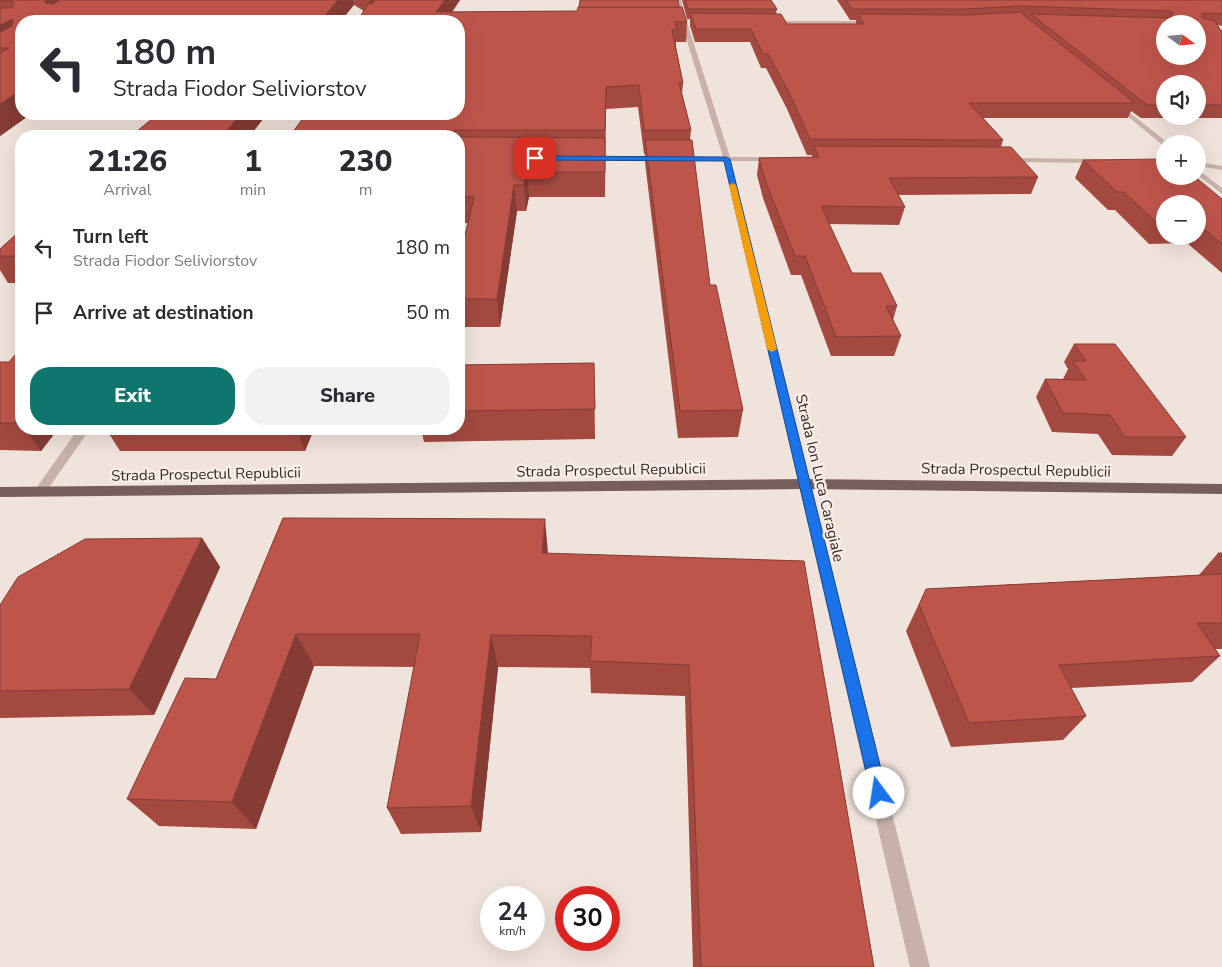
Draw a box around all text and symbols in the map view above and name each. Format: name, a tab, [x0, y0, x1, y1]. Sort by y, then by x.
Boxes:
north arrow	[1156, 15, 1206, 65]
map controls	[1156, 15, 1206, 245]
text: 180 m	[113, 29, 216, 76]
icon: left	[30, 35, 95, 100]
text: Strada Fiodor Seliviorstov	[113, 74, 366, 104]
button: sound	[1156, 75, 1206, 125]
button: +	[1156, 135, 1206, 185]
pin	[514, 137, 556, 179]
text: 21:26	[87, 141, 167, 182]
text: 1	[244, 141, 262, 182]
text: 230	[339, 141, 393, 182]
icon: arrive	[521, 144, 549, 172]
text: Arrival	[103, 179, 151, 201]
text: min	[240, 179, 266, 201]
text: m	[359, 179, 372, 201]
button: −	[1156, 195, 1206, 245]
text: Turn left	[73, 224, 148, 250]
icon: left	[30, 234, 58, 262]
text: 180 m	[395, 235, 450, 261]
text: Strada Fiodor Seliviorstov	[73, 250, 257, 272]
icon: arrive	[30, 299, 58, 327]
text: Arrive at destination	[73, 300, 254, 326]
text: 50 m	[406, 300, 450, 326]
button: Exit	[30, 367, 235, 425]
button: Share	[245, 367, 450, 425]
street label: Strada Ion Luca Caragiale	[791, 392, 849, 564]
street label: Strada Prospectul Republicii	[516, 458, 706, 482]
street label: Strada Prospectul Republicii	[921, 458, 1111, 482]
street label: Strada Prospectul Republicii	[111, 462, 301, 486]
position arrow	[852, 766, 904, 818]
speed limit sign: 30	[555, 886, 620, 951]
text: 24	[497, 895, 528, 929]
text: km/h	[499, 923, 526, 939]

